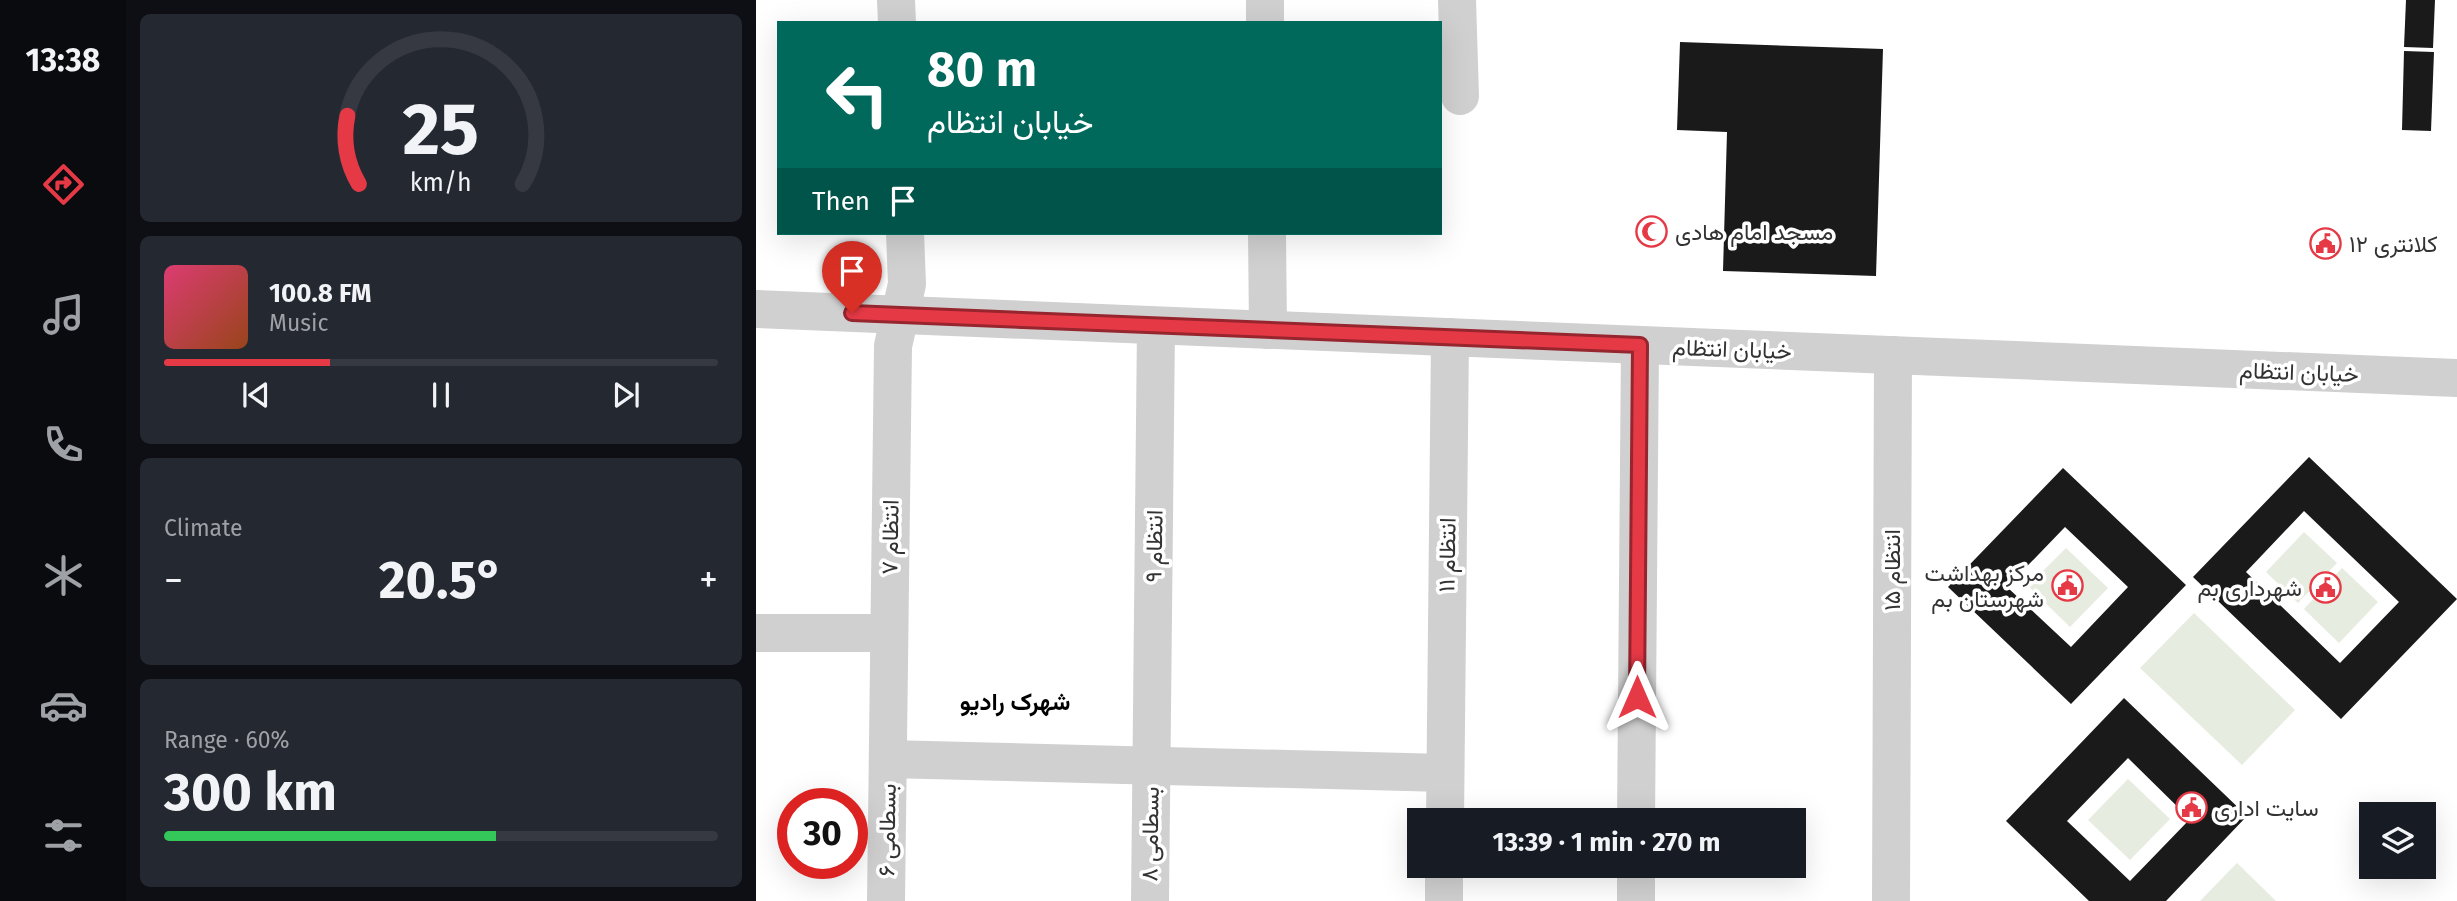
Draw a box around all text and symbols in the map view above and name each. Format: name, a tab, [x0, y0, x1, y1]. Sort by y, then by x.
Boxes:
text: 80 m	[927, 40, 1037, 99]
text: 13:38	[26, 41, 100, 79]
icon: left	[812, 49, 903, 140]
text: 25	[403, 86, 479, 173]
text: خیابان انتظام	[927, 103, 1093, 141]
icon: directions	[39, 160, 88, 209]
text: km/h	[410, 168, 472, 198]
icon: arrive	[884, 182, 922, 220]
text: Then	[812, 186, 870, 217]
mosque icon: مسجد امام هادی	[1635, 215, 1669, 249]
place label: مسجد امام هادی	[1675, 218, 1833, 247]
public building icon: کلانتری ۱۲	[2309, 227, 2343, 261]
place label: کلانتری ۱۲	[2349, 230, 2438, 259]
pin	[822, 241, 882, 313]
icon: arrive	[833, 252, 871, 290]
text: 100.8 FM	[269, 278, 371, 309]
icon: music	[39, 290, 88, 339]
text: Music	[269, 309, 329, 337]
street label: خیابان انتظام	[1672, 333, 1792, 366]
street label: خیابان انتظام	[2239, 356, 2359, 389]
icon: previous	[237, 376, 275, 414]
icon: pause	[422, 376, 460, 414]
icon: next	[607, 376, 645, 414]
icon: phone	[39, 420, 88, 469]
street label: انتظام ۷	[875, 499, 906, 575]
street label: انتظام ۹	[1139, 509, 1170, 583]
text: Climate	[164, 514, 243, 542]
street label: انتظام ۱۱	[1432, 517, 1463, 593]
street label: انتظام ۱۵	[1878, 529, 1907, 611]
text: 20.5°	[379, 549, 503, 612]
icon: climate	[39, 551, 88, 600]
text: −	[164, 557, 183, 603]
text: +	[699, 557, 718, 603]
place label: مرکز بهداشت شهرستان بم	[1924, 559, 2044, 614]
public building icon: مرکز بهداشت شهرستان بم	[2050, 569, 2084, 603]
public building icon: شهرداری بم	[2308, 571, 2342, 605]
place label: شهرداری بم	[2197, 574, 2302, 603]
position arrow	[1600, 660, 1674, 734]
icon: car	[39, 681, 88, 730]
district label: شهرک رادیو	[960, 688, 1070, 717]
text: Range · 60%	[164, 726, 290, 754]
text: 300 km	[164, 761, 337, 824]
street label: بسطامی ۶	[872, 783, 902, 877]
street label: بسطامی ۸	[1135, 786, 1165, 882]
speed limit sign: 30	[777, 788, 868, 879]
public building icon: سایت اداری	[2174, 791, 2208, 825]
place label: سایت اداری	[2214, 794, 2319, 823]
map controls	[2359, 802, 2436, 879]
button: layers	[2359, 802, 2436, 879]
icon: filters	[39, 811, 88, 860]
text: 13:39 · 1 min · 270 m	[1492, 827, 1721, 858]

